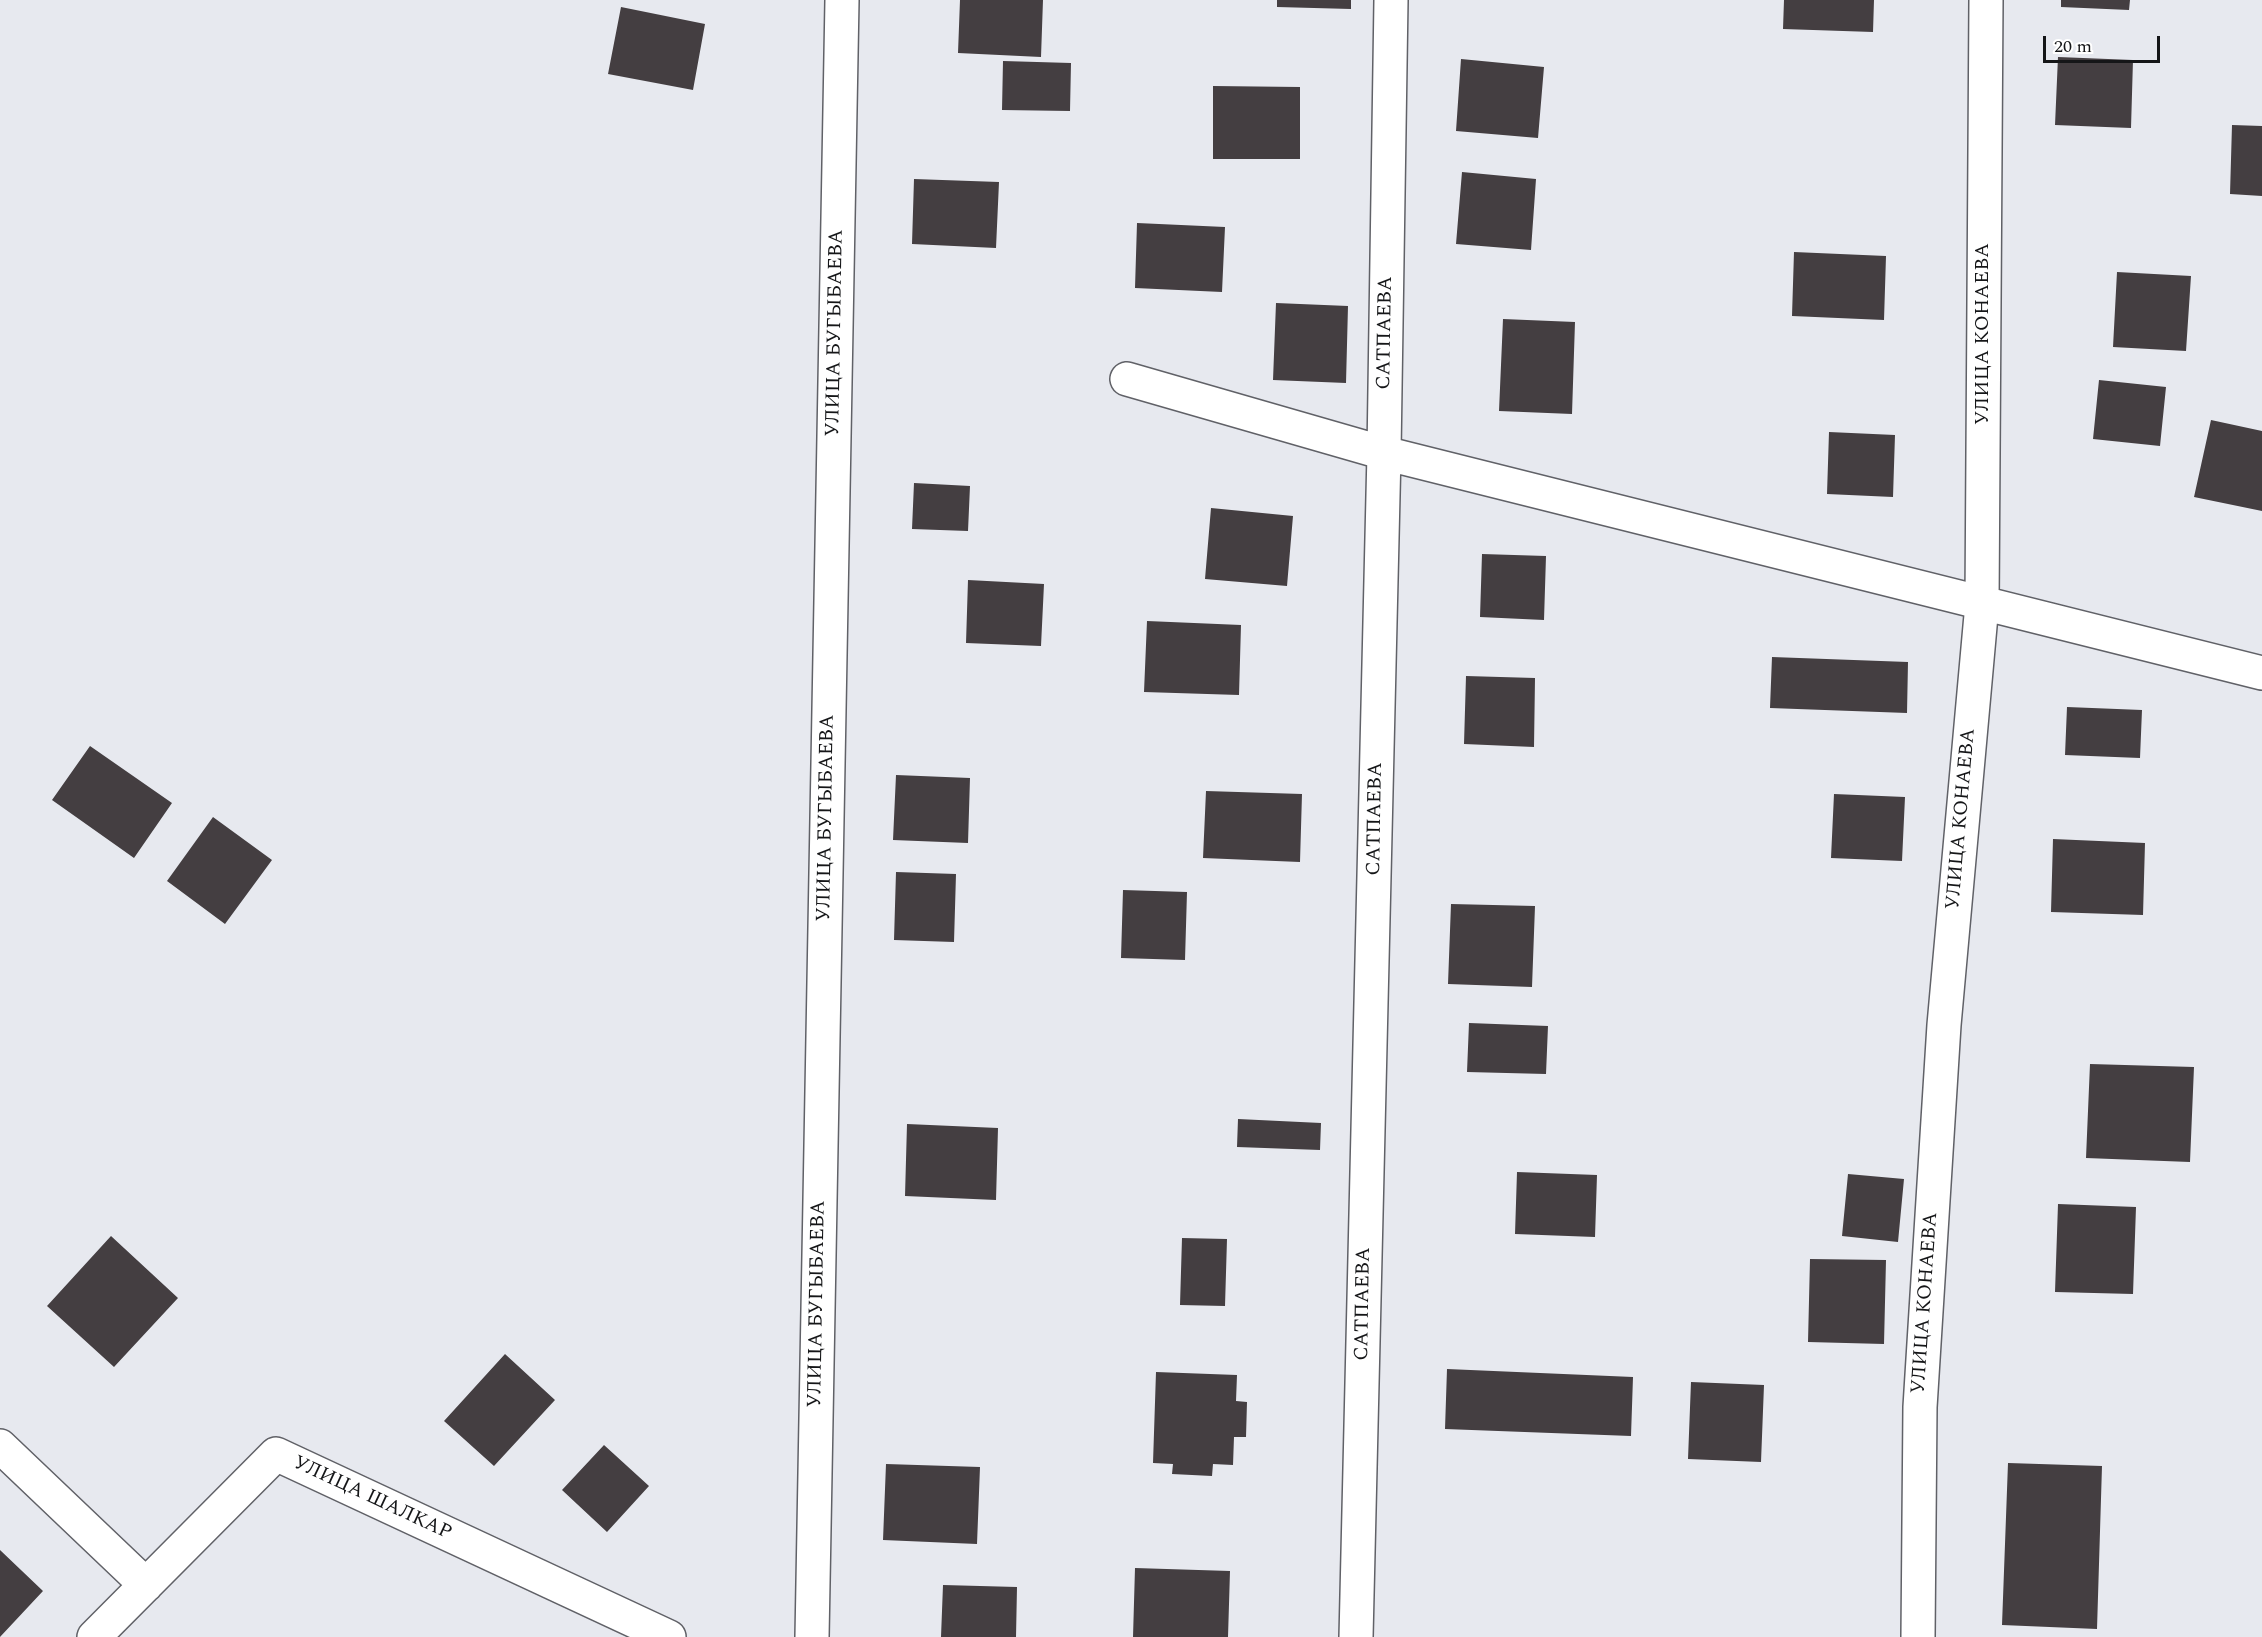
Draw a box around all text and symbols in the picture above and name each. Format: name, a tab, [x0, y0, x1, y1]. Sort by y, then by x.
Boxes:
scale bar	[2046, 24, 2163, 62]
text: 20 m	[2054, 33, 2092, 60]
street label: УЛИЦА БУГЫБАЕВА	[822, 229, 850, 437]
street label: УЛИЦА КОНАЕВА	[1972, 243, 1996, 425]
street label: САТПАЕВА	[1373, 276, 1399, 390]
street label: УЛИЦА БУГЫБАЕВА	[813, 714, 841, 922]
street label: УЛИЦА КОНАЕВА	[1942, 727, 1982, 911]
street label: САТПАЕВА	[1363, 762, 1389, 876]
street label: УЛИЦА БУГЫБАЕВА	[804, 1200, 832, 1408]
street label: УЛИЦА КОНАЕВА	[1908, 1211, 1944, 1395]
street label: САТПАЕВА	[1351, 1247, 1377, 1361]
street label: УЛИЦА ШАЛКАР	[289, 1452, 455, 1546]

